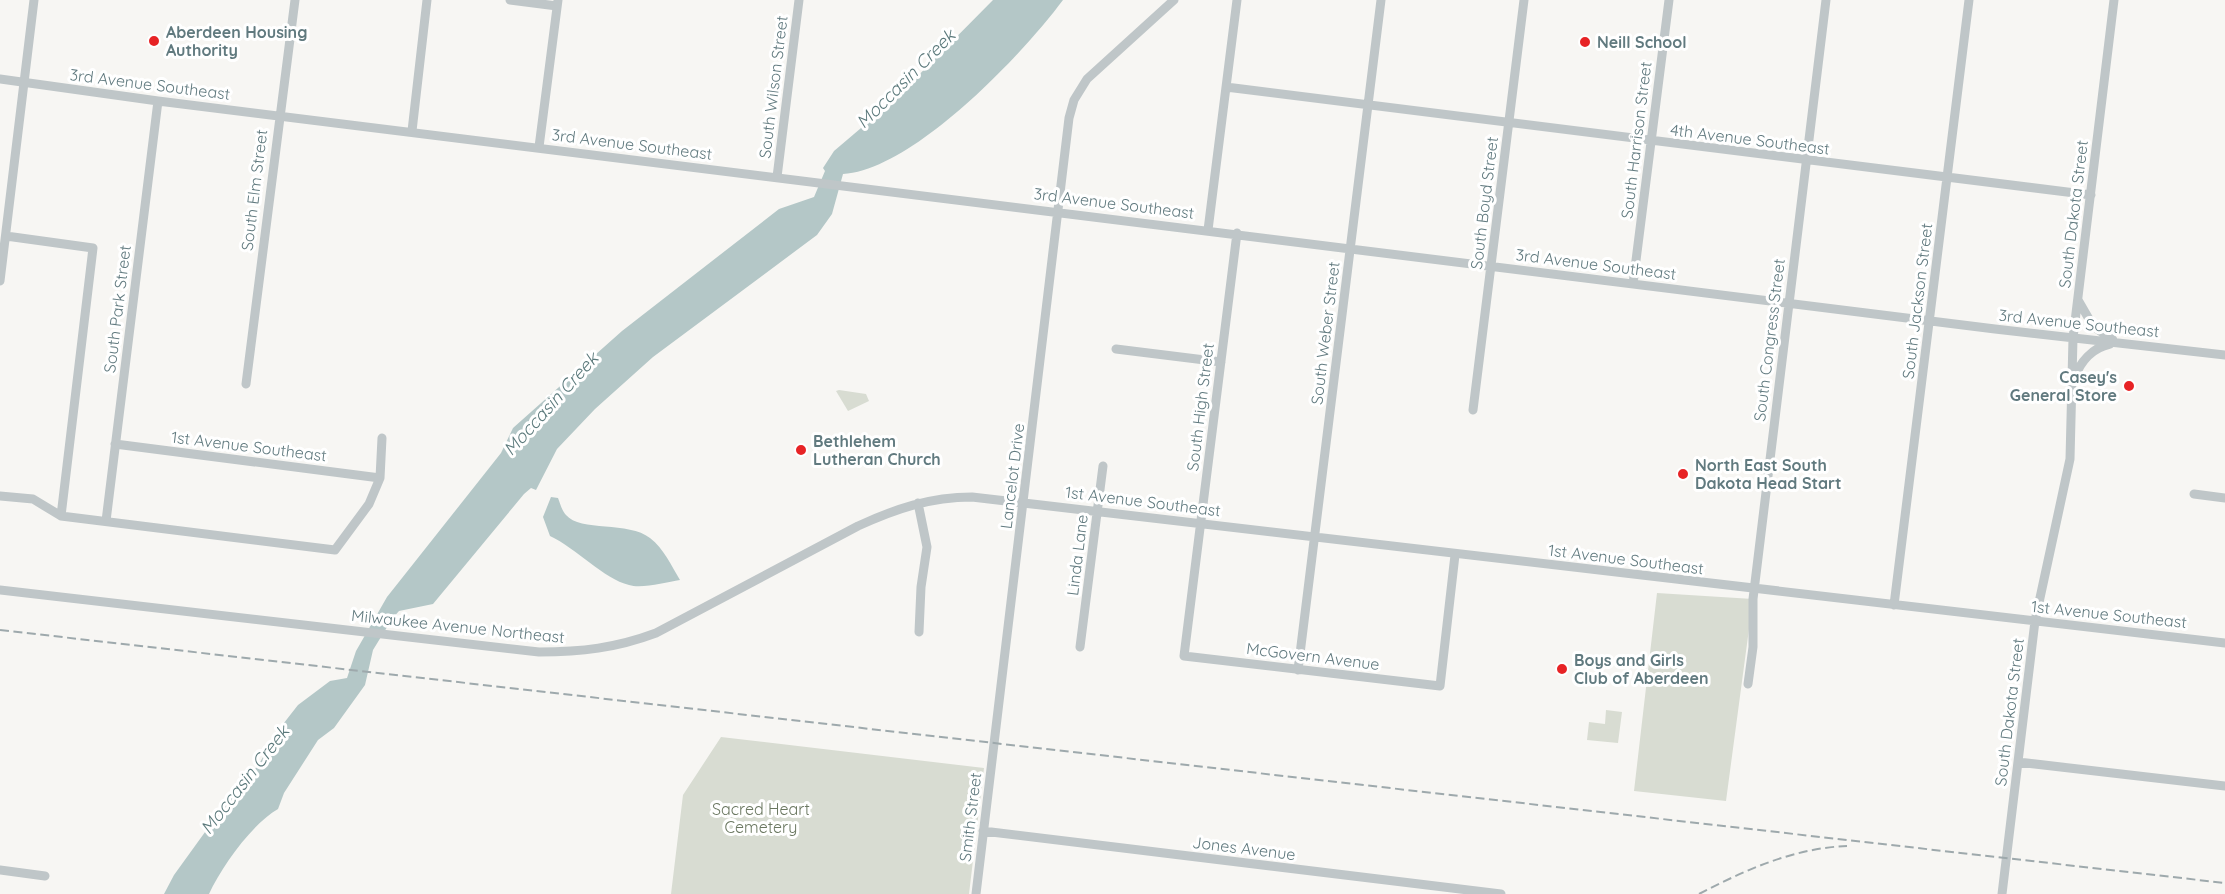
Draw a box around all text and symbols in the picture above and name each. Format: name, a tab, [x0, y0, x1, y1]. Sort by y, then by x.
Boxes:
street label: South Wilson Street	[754, 14, 792, 160]
place label: Aberdeen Housing Authority	[166, 22, 307, 60]
water label: Moccasin Creek	[851, 23, 961, 133]
place label: Neill School	[1597, 32, 1687, 52]
marker: Aberdeen Housing Authority	[147, 34, 161, 48]
marker: Neill School	[1578, 35, 1592, 49]
street label: South Harrison Street	[1616, 60, 1656, 220]
street label: 3rd Avenue Southeast	[69, 64, 231, 104]
street label: 4th Avenue Southeast	[1669, 119, 1831, 159]
street label: 3rd Avenue Southeast	[551, 124, 713, 164]
street label: South Elm Street	[237, 128, 271, 252]
street label: South Boyd Street	[1466, 136, 1502, 270]
street label: South Dakota Street	[2054, 139, 2092, 289]
street label: 3rd Avenue Southeast	[1033, 183, 1195, 223]
street label: South Jackson Street	[1898, 222, 1936, 380]
street label: South Park Street	[99, 244, 135, 374]
street label: 3rd Avenue Southeast	[1515, 244, 1677, 284]
street label: South Congress Street	[1749, 257, 1789, 423]
street label: South Weber Street	[1306, 260, 1344, 406]
street label: 3rd Avenue Southeast	[1998, 305, 2160, 341]
street label: South High Street	[1182, 342, 1218, 472]
water label: Moccasin Creek	[498, 346, 604, 460]
place label: Casey's General Store	[2010, 367, 2117, 405]
marker: Casey's General Store	[2122, 379, 2136, 393]
street label: Lancelot Drive	[996, 422, 1028, 530]
street label: 1st Avenue Southeast	[170, 427, 328, 465]
place label: Bethlehem Lutheran Church	[813, 431, 941, 469]
marker: Bethlehem Lutheran Church	[794, 443, 808, 457]
place label: North East South Dakota Head Start	[1695, 455, 1842, 493]
marker: North East South Dakota Head Start	[1676, 467, 1690, 481]
street label: 1st Avenue Southeast	[1064, 482, 1222, 520]
street label: Linda Lane	[1062, 513, 1092, 597]
street label: 1st Avenue Southeast	[1547, 540, 1705, 578]
street label: 1st Avenue Southeast	[2030, 596, 2188, 632]
street label: Milwaukee Avenue Northeast	[350, 605, 566, 647]
street label: South Dakota Street	[1990, 637, 2028, 787]
street label: McGovern Avenue	[1245, 638, 1381, 674]
place label: Boys and Girls Club of Aberdeen	[1574, 650, 1708, 688]
marker: Boys and Girls Club of Aberdeen	[1555, 662, 1569, 676]
water label: Moccasin Creek	[195, 720, 295, 838]
street label: Smith Street	[955, 771, 985, 863]
park label: Sacred Heart Cemetery	[712, 799, 810, 837]
street label: Jones Avenue	[1191, 832, 1297, 864]

